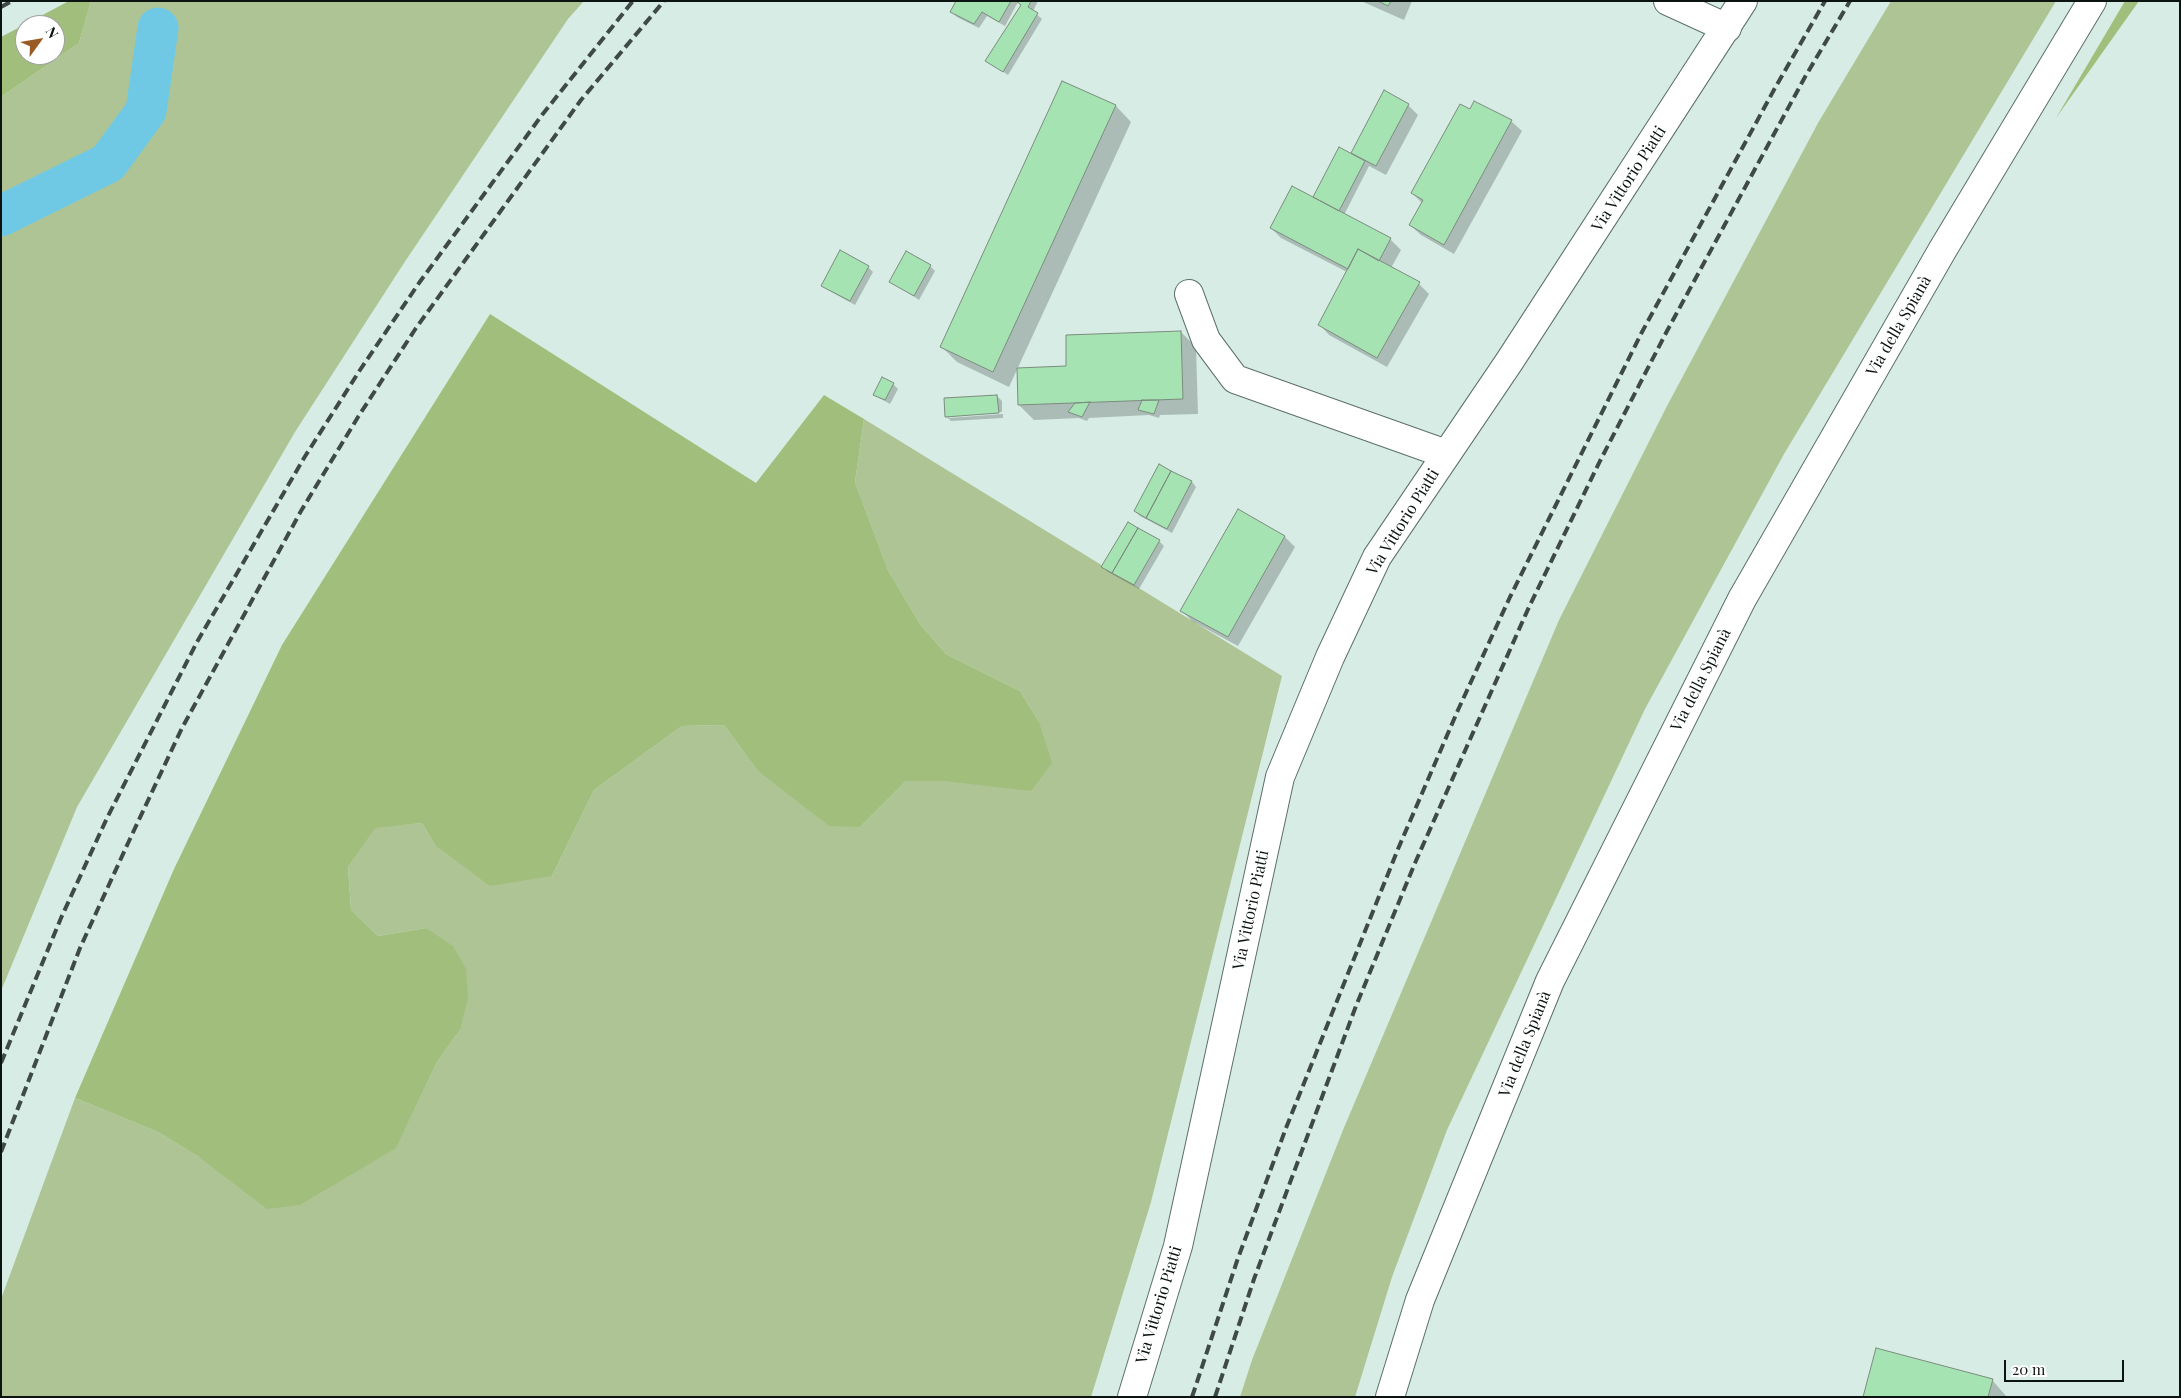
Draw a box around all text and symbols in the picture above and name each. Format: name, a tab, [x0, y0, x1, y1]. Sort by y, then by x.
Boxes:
north arrow	[15, 15, 65, 65]
text: N	[42, 23, 63, 42]
street label: Via Vittorio Piatti	[1588, 123, 1670, 235]
street label: Via della Spianà	[1862, 272, 1936, 380]
street label: Via Vittorio Piatti	[1363, 465, 1443, 579]
street label: Via della Spianà	[1667, 625, 1735, 735]
street label: Via Vittorio Piatti	[1229, 848, 1273, 972]
street label: Via della Spianà	[1495, 988, 1555, 1100]
street label: Via Vittorio Piatti	[1132, 1244, 1186, 1366]
scale bar	[2006, 1350, 2126, 1382]
text: 20 m	[2012, 1359, 2045, 1379]

